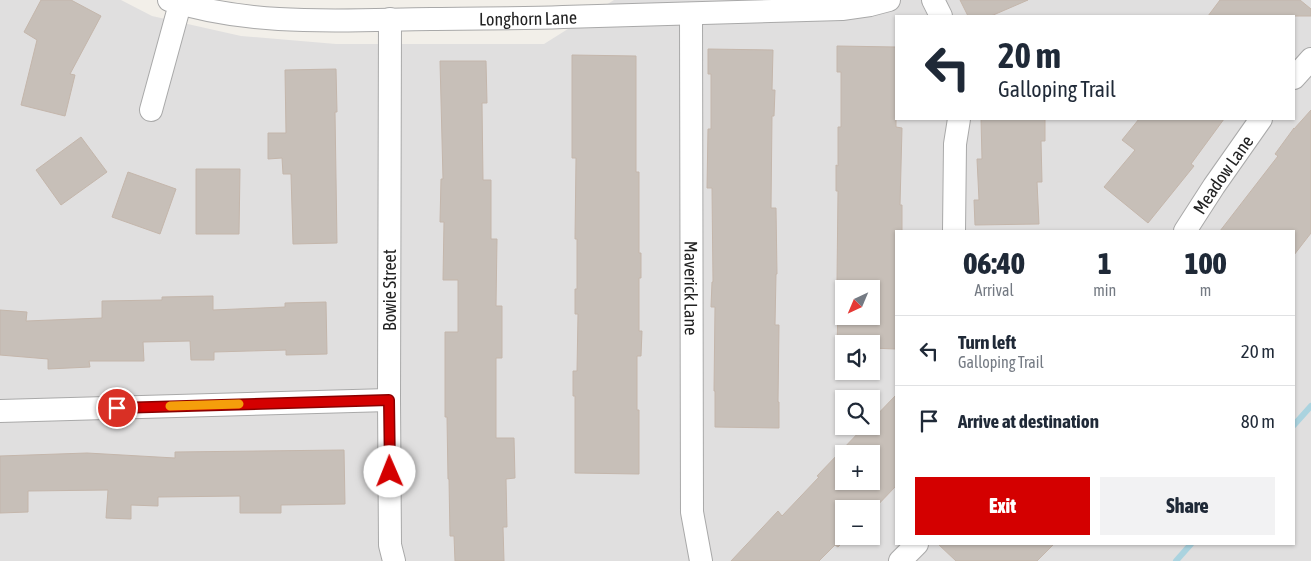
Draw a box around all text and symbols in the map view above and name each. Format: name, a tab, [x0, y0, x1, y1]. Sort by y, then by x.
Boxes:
street label: Longhorn Lane	[479, 6, 577, 29]
icon: left	[915, 35, 980, 100]
text: 20 m	[998, 35, 1061, 75]
text: Galloping Trail	[998, 76, 1116, 102]
street label: Meadow Lane	[1188, 131, 1257, 218]
street label: Maverick Lane	[681, 241, 702, 335]
text: 06:40	[963, 246, 1025, 280]
text: 1	[1098, 246, 1112, 280]
text: 100	[1184, 246, 1227, 280]
street label: Bowie Street	[379, 249, 400, 331]
north arrow	[835, 280, 880, 325]
map controls	[835, 280, 880, 545]
text: Arrival	[975, 281, 1014, 299]
text: min	[1093, 281, 1116, 299]
text: m	[1200, 281, 1211, 299]
text: Turn left	[958, 331, 1016, 353]
button: sound	[835, 335, 880, 380]
icon: left	[915, 337, 943, 365]
text: 20 m	[1241, 340, 1275, 362]
text: Galloping Trail	[958, 353, 1044, 371]
pin	[96, 387, 138, 429]
button: search	[835, 390, 880, 435]
icon: arrive	[103, 394, 131, 422]
icon: arrive	[915, 407, 943, 435]
text: Arrive at destination	[958, 410, 1099, 432]
text: 80 m	[1241, 410, 1275, 432]
position arrow	[363, 445, 415, 497]
button: +	[835, 445, 880, 490]
button: Exit	[915, 477, 1090, 535]
button: Share	[1100, 477, 1275, 535]
button: −	[835, 500, 880, 545]

